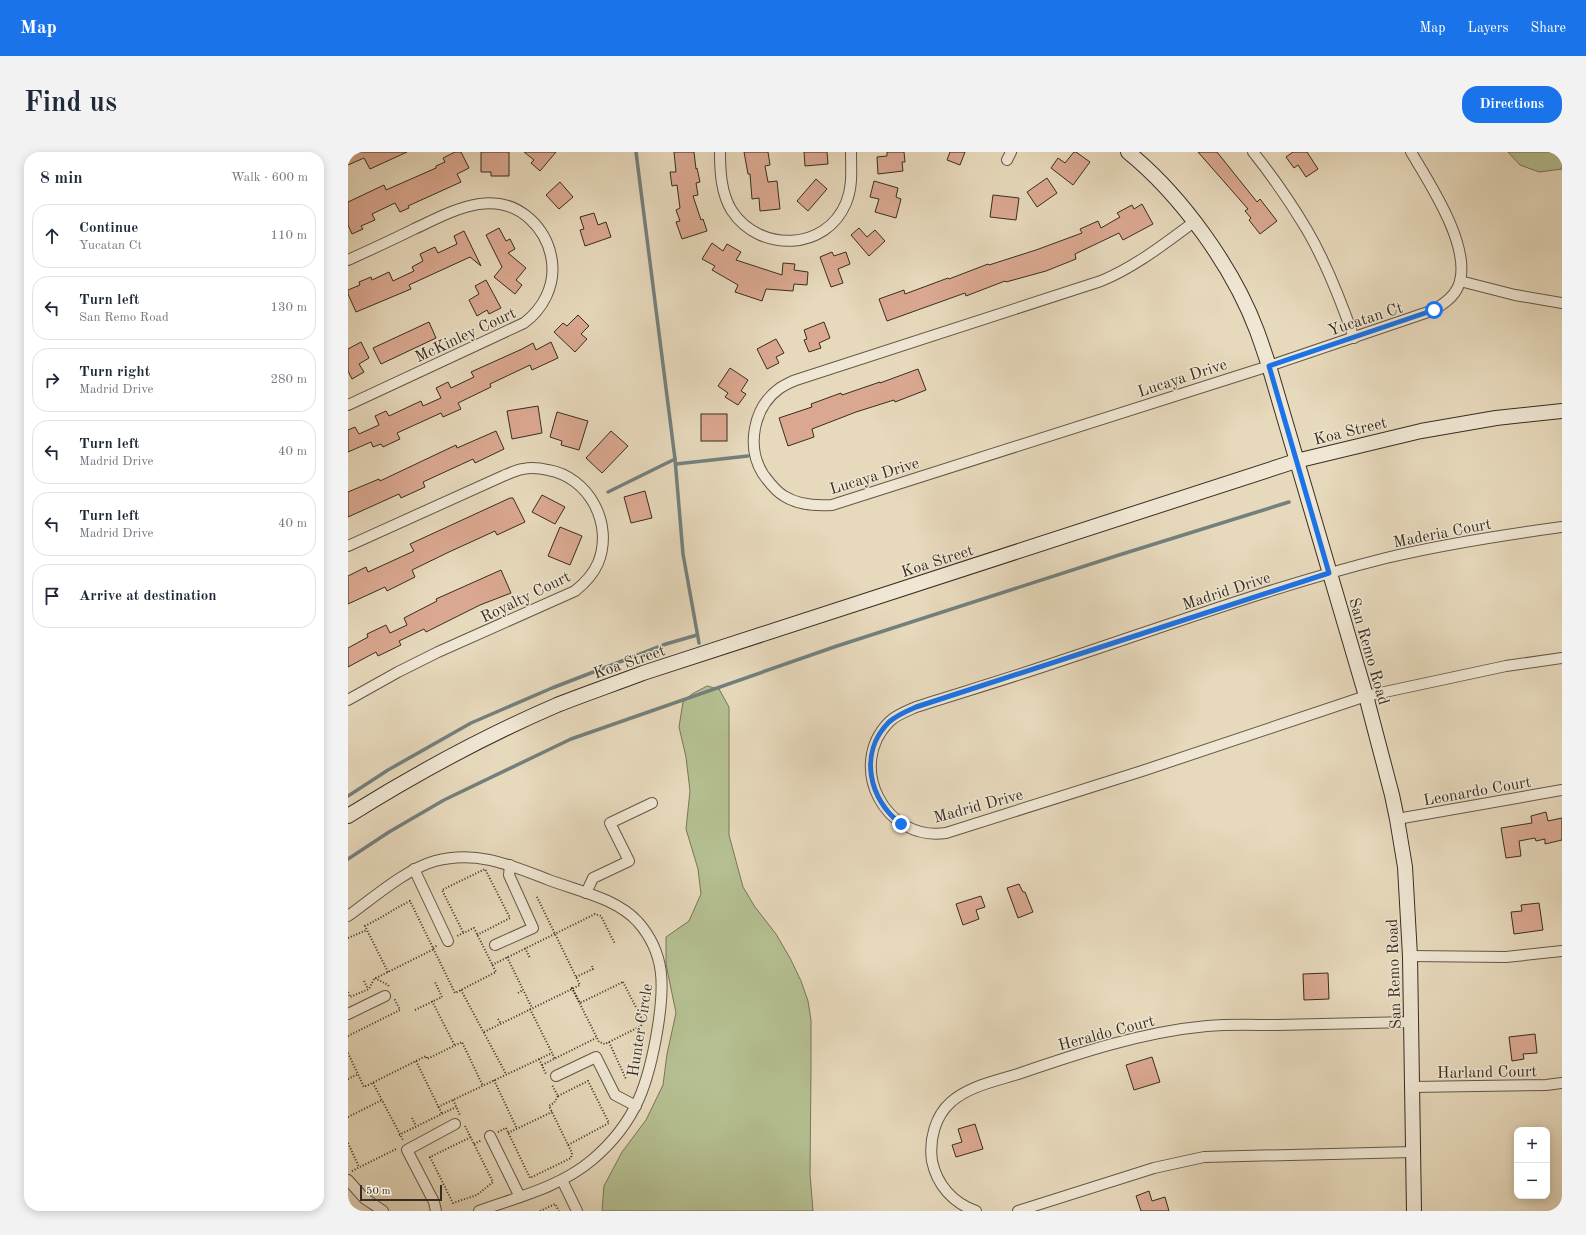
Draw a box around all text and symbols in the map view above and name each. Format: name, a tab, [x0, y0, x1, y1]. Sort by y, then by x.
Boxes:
text: Map	[20, 19, 57, 38]
text: Map	[1420, 21, 1446, 35]
text: Layers	[1468, 21, 1509, 35]
text: Share	[1531, 21, 1566, 35]
button: Directions	[1462, 86, 1562, 123]
text: Find us	[24, 90, 117, 118]
text: 8 min	[40, 170, 83, 187]
text: Walk · 600 m	[231, 171, 308, 184]
text: Continue	[79, 221, 138, 236]
icon: ahead	[41, 225, 63, 247]
text: 110 m	[270, 229, 307, 242]
text: Yucatan Ct	[79, 239, 142, 252]
text: Turn left	[79, 293, 139, 308]
icon: left	[41, 297, 63, 319]
street label: Yucatan Ct	[1326, 300, 1405, 339]
text: 130 m	[270, 301, 307, 314]
route start	[1425, 301, 1443, 319]
street label: McKinley Court	[413, 305, 519, 366]
text: San Remo Road	[79, 311, 169, 324]
street label: Lucaya Drive	[1136, 357, 1229, 401]
text: Turn right	[79, 365, 150, 380]
icon: right	[41, 369, 63, 391]
text: 280 m	[270, 373, 307, 386]
text: Madrid Drive	[79, 383, 154, 396]
street label: Koa Street	[1312, 415, 1389, 449]
text: Turn left	[79, 437, 139, 452]
icon: left	[41, 441, 63, 463]
text: 40 m	[278, 445, 307, 458]
text: Madrid Drive	[79, 455, 154, 468]
street label: Lucaya Drive	[828, 456, 921, 498]
text: Turn left	[79, 509, 139, 524]
icon: left	[41, 513, 63, 535]
text: 40 m	[278, 517, 307, 530]
street label: Maderia Court	[1392, 517, 1493, 551]
text: Madrid Drive	[79, 527, 154, 540]
street label: Koa Street	[900, 543, 976, 581]
street label: Royalty Court	[479, 569, 574, 626]
street label: Madrid Drive	[1180, 570, 1273, 614]
icon: arrive	[41, 585, 63, 607]
text: Arrive at destination	[79, 589, 217, 604]
street label: San Remo Road	[1345, 596, 1391, 707]
street label: Koa Street	[592, 643, 668, 683]
street label: Leonardo Court	[1422, 775, 1533, 809]
street label: Madrid Drive	[932, 787, 1025, 827]
route end	[892, 815, 910, 833]
street label: San Remo Road	[1385, 918, 1405, 1029]
street label: Hunter Circle	[626, 983, 656, 1078]
street label: Heraldo Court	[1057, 1013, 1157, 1054]
street label: Harland Court	[1437, 1064, 1538, 1082]
map controls	[1514, 1127, 1550, 1199]
button: +	[1514, 1127, 1550, 1163]
button: −	[1514, 1163, 1550, 1199]
scale bar	[360, 1183, 442, 1202]
text: 50 m	[366, 1186, 391, 1197]

